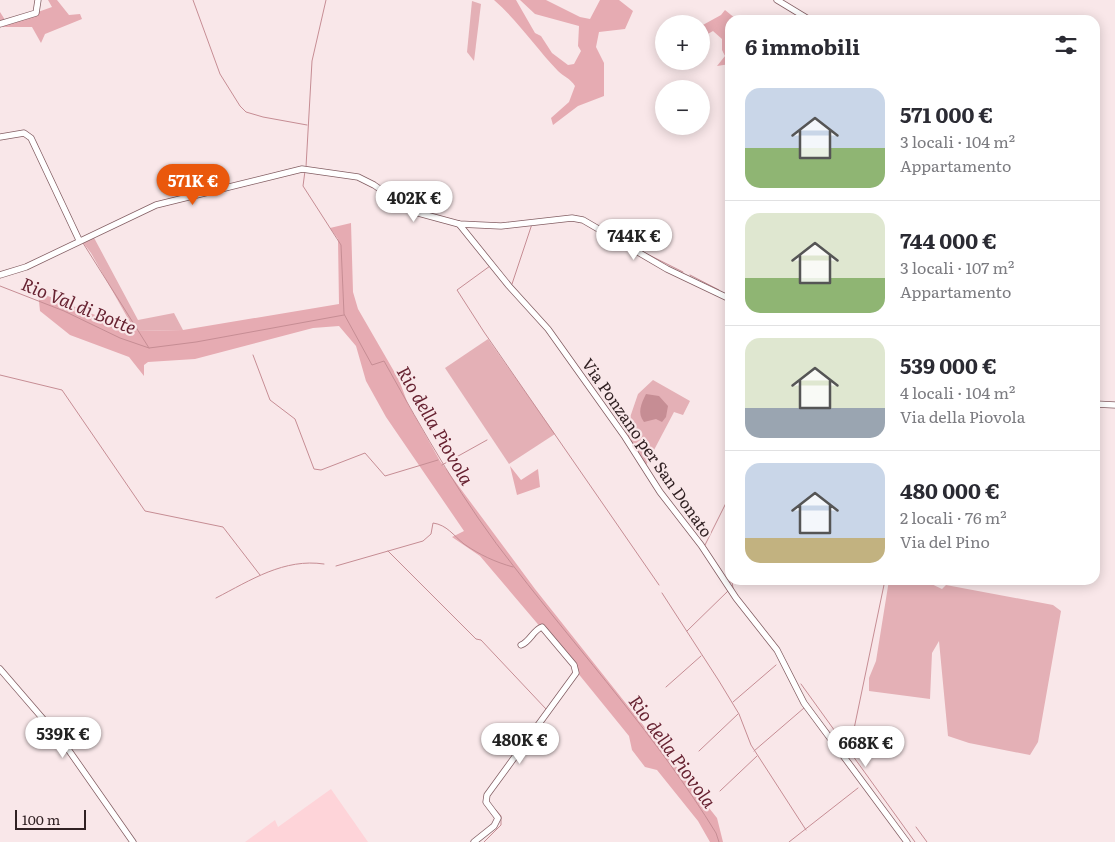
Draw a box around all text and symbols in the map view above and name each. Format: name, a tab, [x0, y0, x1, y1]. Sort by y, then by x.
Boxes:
map controls	[655, 15, 710, 135]
button: +	[655, 15, 710, 70]
text: 6 immobili	[745, 30, 860, 61]
icon: filters	[1052, 31, 1080, 59]
button: −	[655, 80, 710, 135]
text: 571 000 €	[900, 98, 993, 129]
icon: home	[785, 108, 845, 168]
text: 3 locali · 104 m²	[900, 129, 1015, 153]
text: Appartamento	[900, 153, 1011, 177]
pin: 571K €	[152, 164, 234, 206]
text: 571K €	[168, 168, 218, 192]
pin: 402K €	[373, 180, 455, 223]
text: 402K €	[387, 185, 441, 209]
pin: 744K €	[593, 218, 675, 261]
text: 744K €	[607, 223, 661, 247]
text: 744 000 €	[900, 224, 997, 255]
icon: home	[785, 233, 845, 293]
text: 3 locali · 107 m²	[900, 255, 1014, 279]
water label: Rio Val di Botte	[17, 270, 141, 340]
text: Appartamento	[900, 279, 1011, 303]
text: 539 000 €	[900, 349, 997, 380]
street label: Via Ponzano per San Donato	[577, 353, 719, 541]
icon: home	[785, 358, 845, 418]
water label: Rio della Piovola	[391, 360, 481, 490]
text: 4 locali · 104 m²	[900, 380, 1015, 404]
text: Via della Piovola	[900, 404, 1025, 428]
text: 480 000 €	[900, 474, 1000, 505]
icon: home	[785, 483, 845, 543]
text: 2 locali · 76 m²	[900, 505, 1007, 529]
text: Via del Pino	[900, 529, 990, 553]
water label: Rio della Piovola	[623, 689, 724, 814]
pin: 539K €	[22, 716, 104, 759]
text: 539K €	[36, 721, 90, 745]
pin: 480K €	[479, 722, 561, 765]
pin: 668K €	[825, 726, 907, 768]
text: 480K €	[492, 727, 548, 751]
text: 668K €	[839, 730, 894, 754]
scale bar	[15, 807, 86, 830]
text: 100 m	[22, 809, 60, 829]

